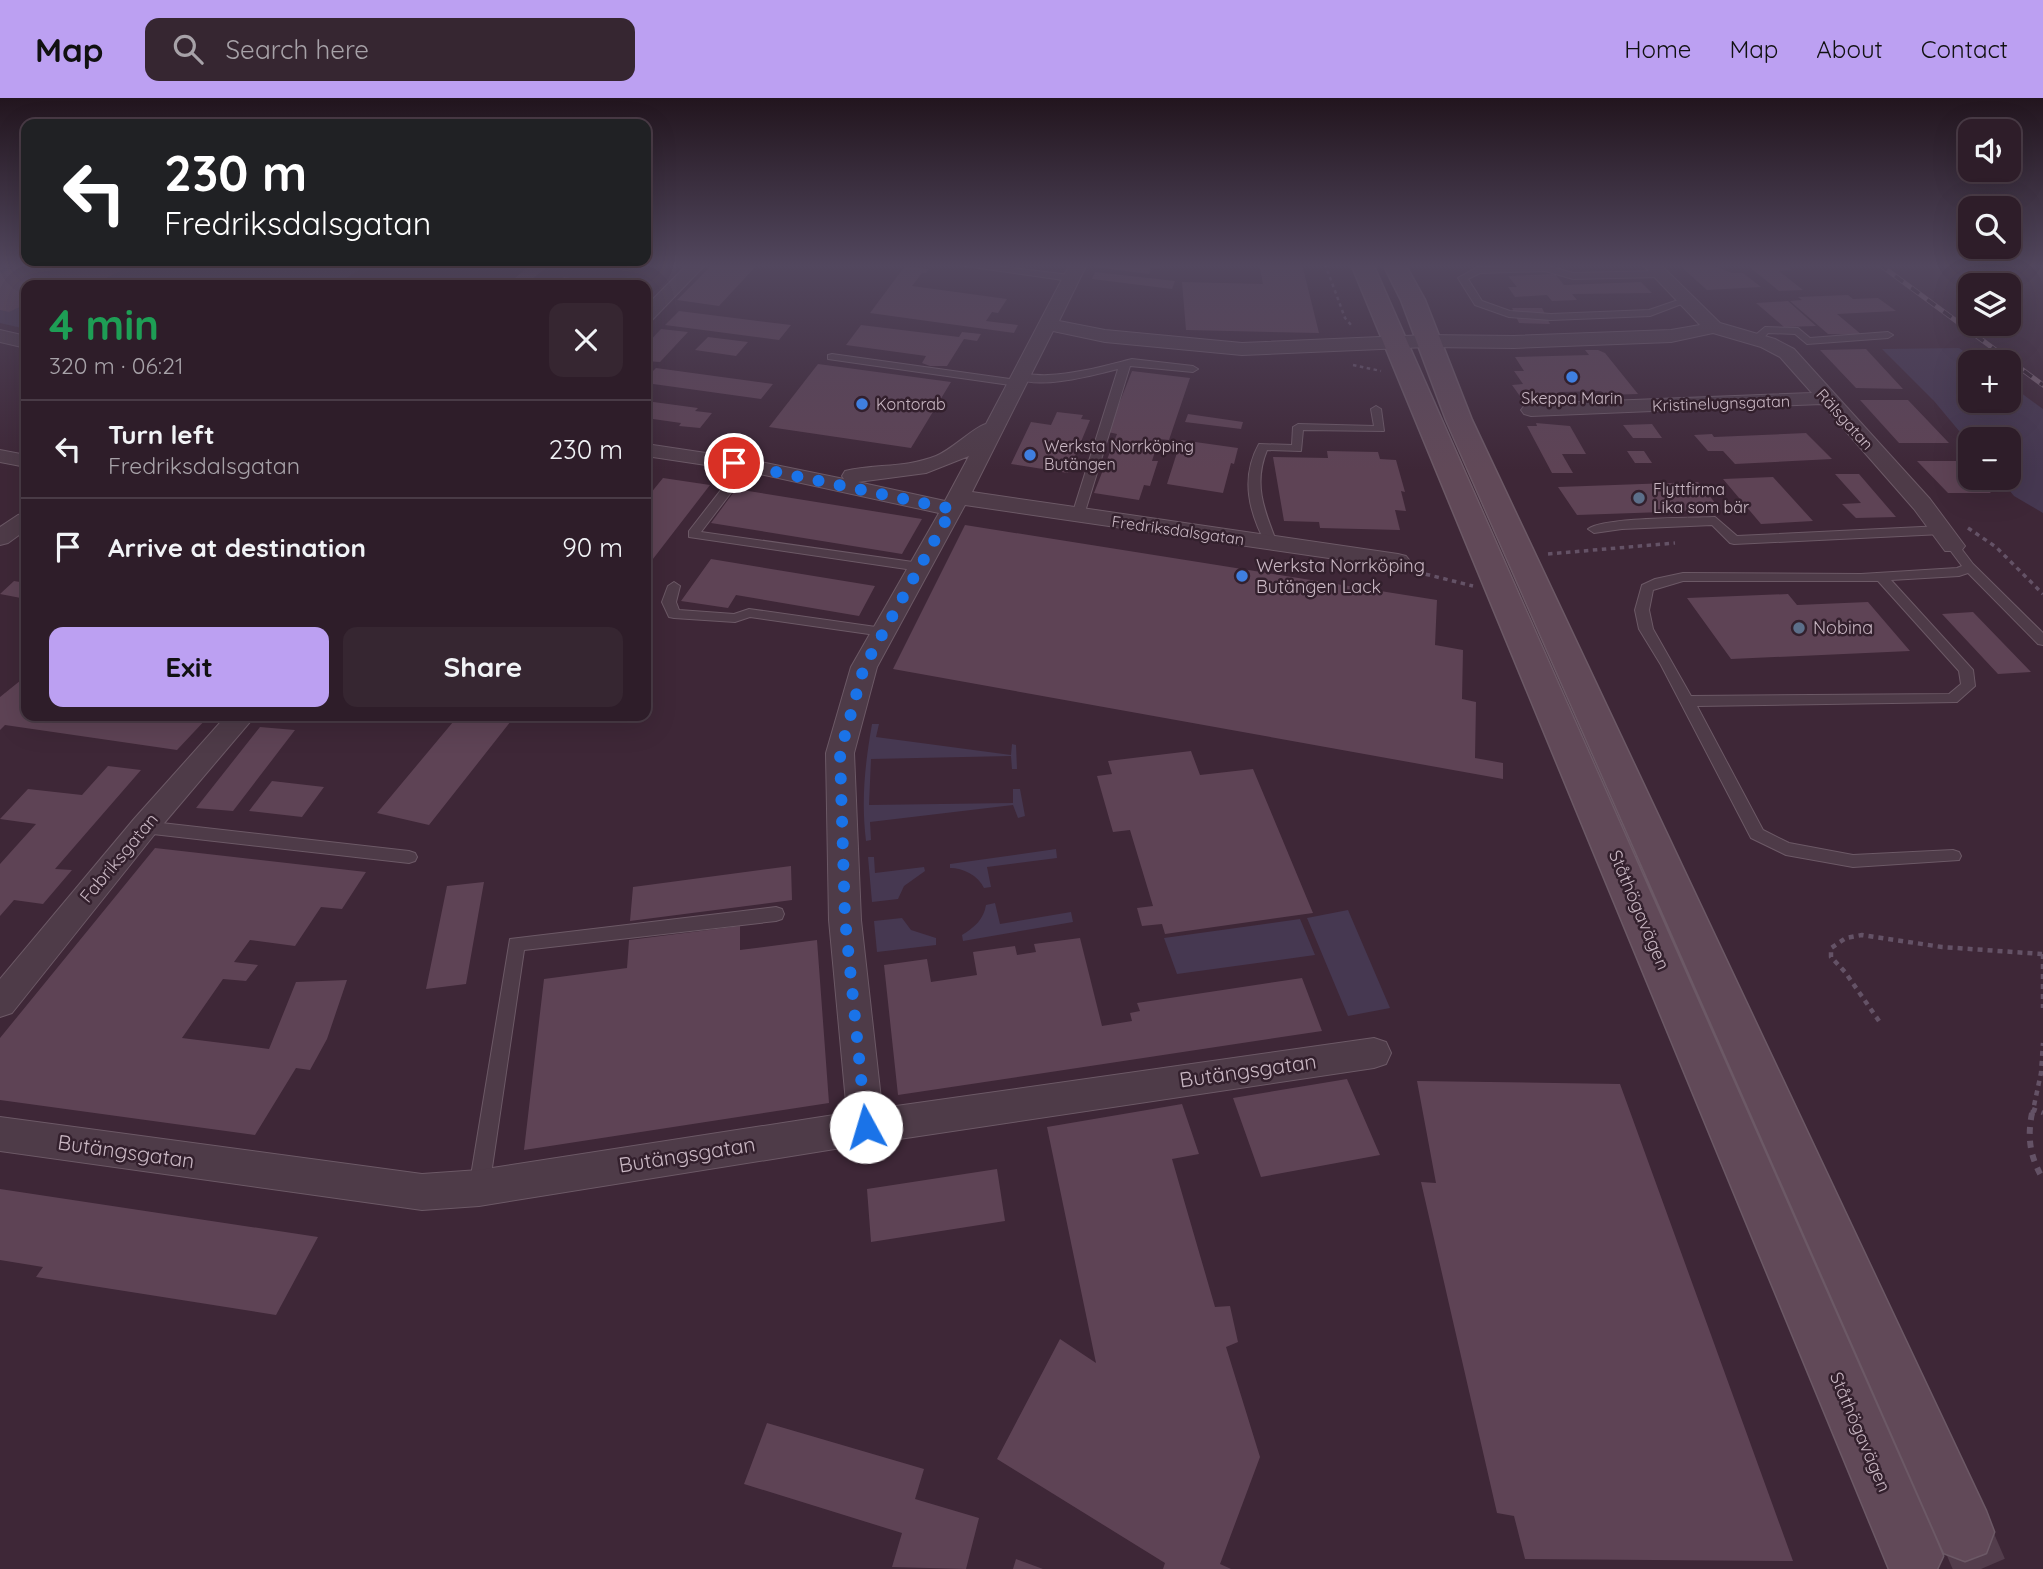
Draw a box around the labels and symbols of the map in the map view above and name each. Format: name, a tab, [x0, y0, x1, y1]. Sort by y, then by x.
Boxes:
marker: Skeppa Marin	[1564, 369, 1580, 385]
street label: Rälsgatan	[1812, 384, 1878, 454]
place label: Skeppa Marin	[1521, 388, 1623, 408]
street label: Kristinelugnsgatan	[1652, 391, 1790, 415]
place label: Kontorab	[876, 394, 946, 414]
marker: Kontorab	[854, 396, 870, 412]
pin	[704, 433, 764, 493]
place label: Werksta Norrköping Butängen	[1044, 436, 1194, 474]
marker: Werksta Norrköping Butängen	[1022, 447, 1038, 463]
place label: Flyttfirma Lika som bär	[1653, 479, 1749, 517]
marker: Flyttfirma Lika som bär	[1631, 490, 1647, 506]
street label: Fredriksdalsgatan	[1110, 511, 1246, 549]
place label: Werksta Norrköping Butängen Lack	[1256, 554, 1425, 598]
marker: Werksta Norrköping Butängen Lack	[1234, 568, 1250, 584]
place label: Nobina	[1813, 616, 1873, 639]
marker: Nobina	[1791, 620, 1807, 636]
street label: Fabriksgatan	[74, 808, 163, 907]
street label: Ståthögavägen	[1604, 846, 1675, 973]
street label: Butängsgatan	[1178, 1048, 1318, 1092]
position arrow	[829, 1090, 903, 1164]
street label: Butängsgatan	[56, 1129, 196, 1173]
street label: Butängsgatan	[617, 1130, 757, 1178]
street label: Ståthögavägen	[1825, 1368, 1896, 1495]

